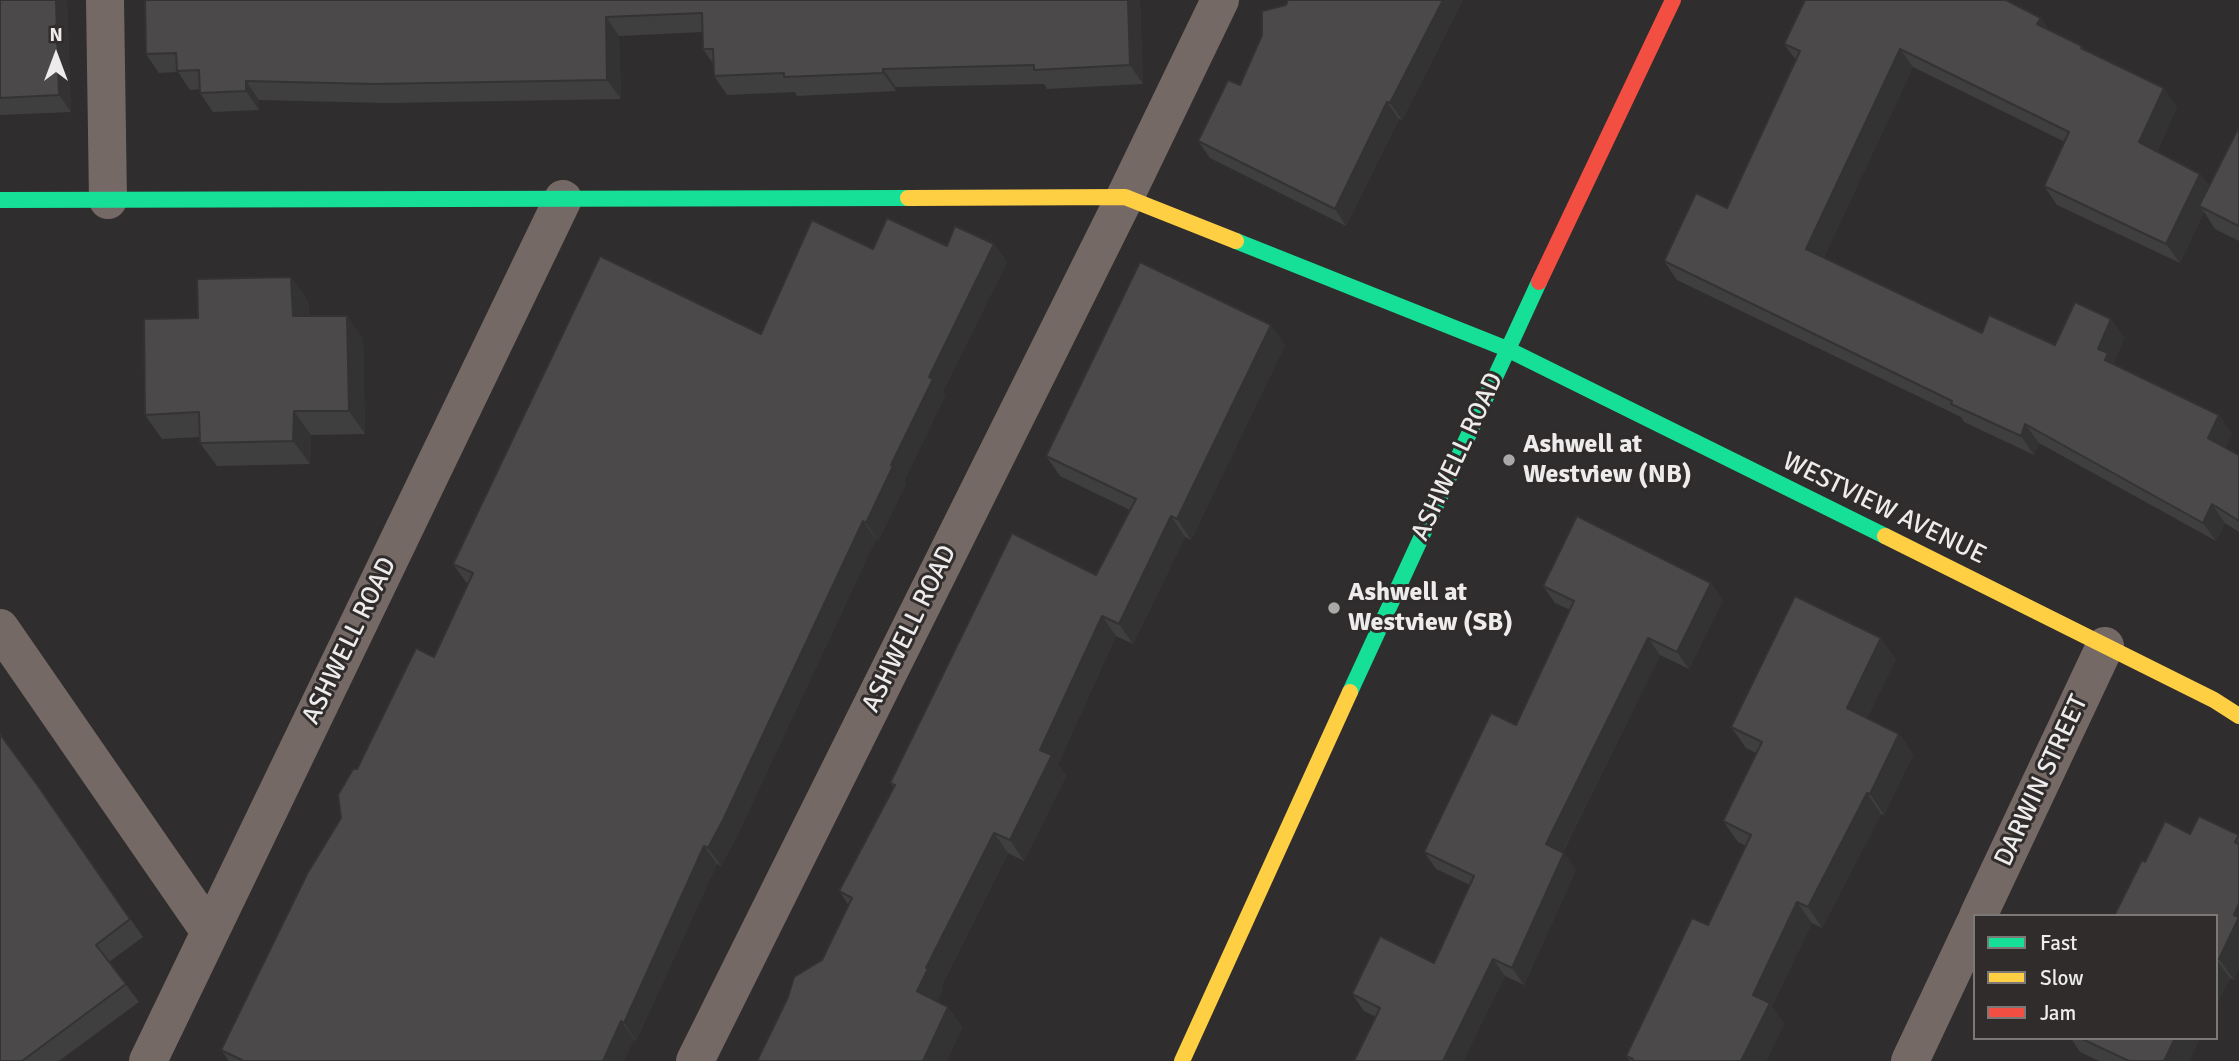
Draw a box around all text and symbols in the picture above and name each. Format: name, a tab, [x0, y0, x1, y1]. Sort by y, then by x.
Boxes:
north arrow	[21, 21, 91, 91]
text: N	[49, 23, 63, 47]
street label: ASHWELL ROAD	[1405, 368, 1511, 546]
place label: Ashwell at Westview (NB)	[1523, 429, 1692, 490]
street label: WESTVIEW AVENUE	[1777, 446, 1991, 572]
marker: Ashwell at Westview (NB)	[1501, 452, 1517, 468]
street label: ASHWELL ROAD	[856, 540, 964, 718]
street label: ASHWELL ROAD	[296, 552, 404, 730]
place label: Ashwell at Westview (SB)	[1348, 577, 1513, 638]
marker: Ashwell at Westview (SB)	[1326, 600, 1342, 616]
street label: DARWIN STREET	[1989, 690, 2095, 872]
legend	[1973, 914, 2218, 1040]
text: Fast	[2040, 930, 2077, 956]
text: Slow	[2040, 965, 2084, 991]
text: Jam	[2040, 1000, 2076, 1026]

